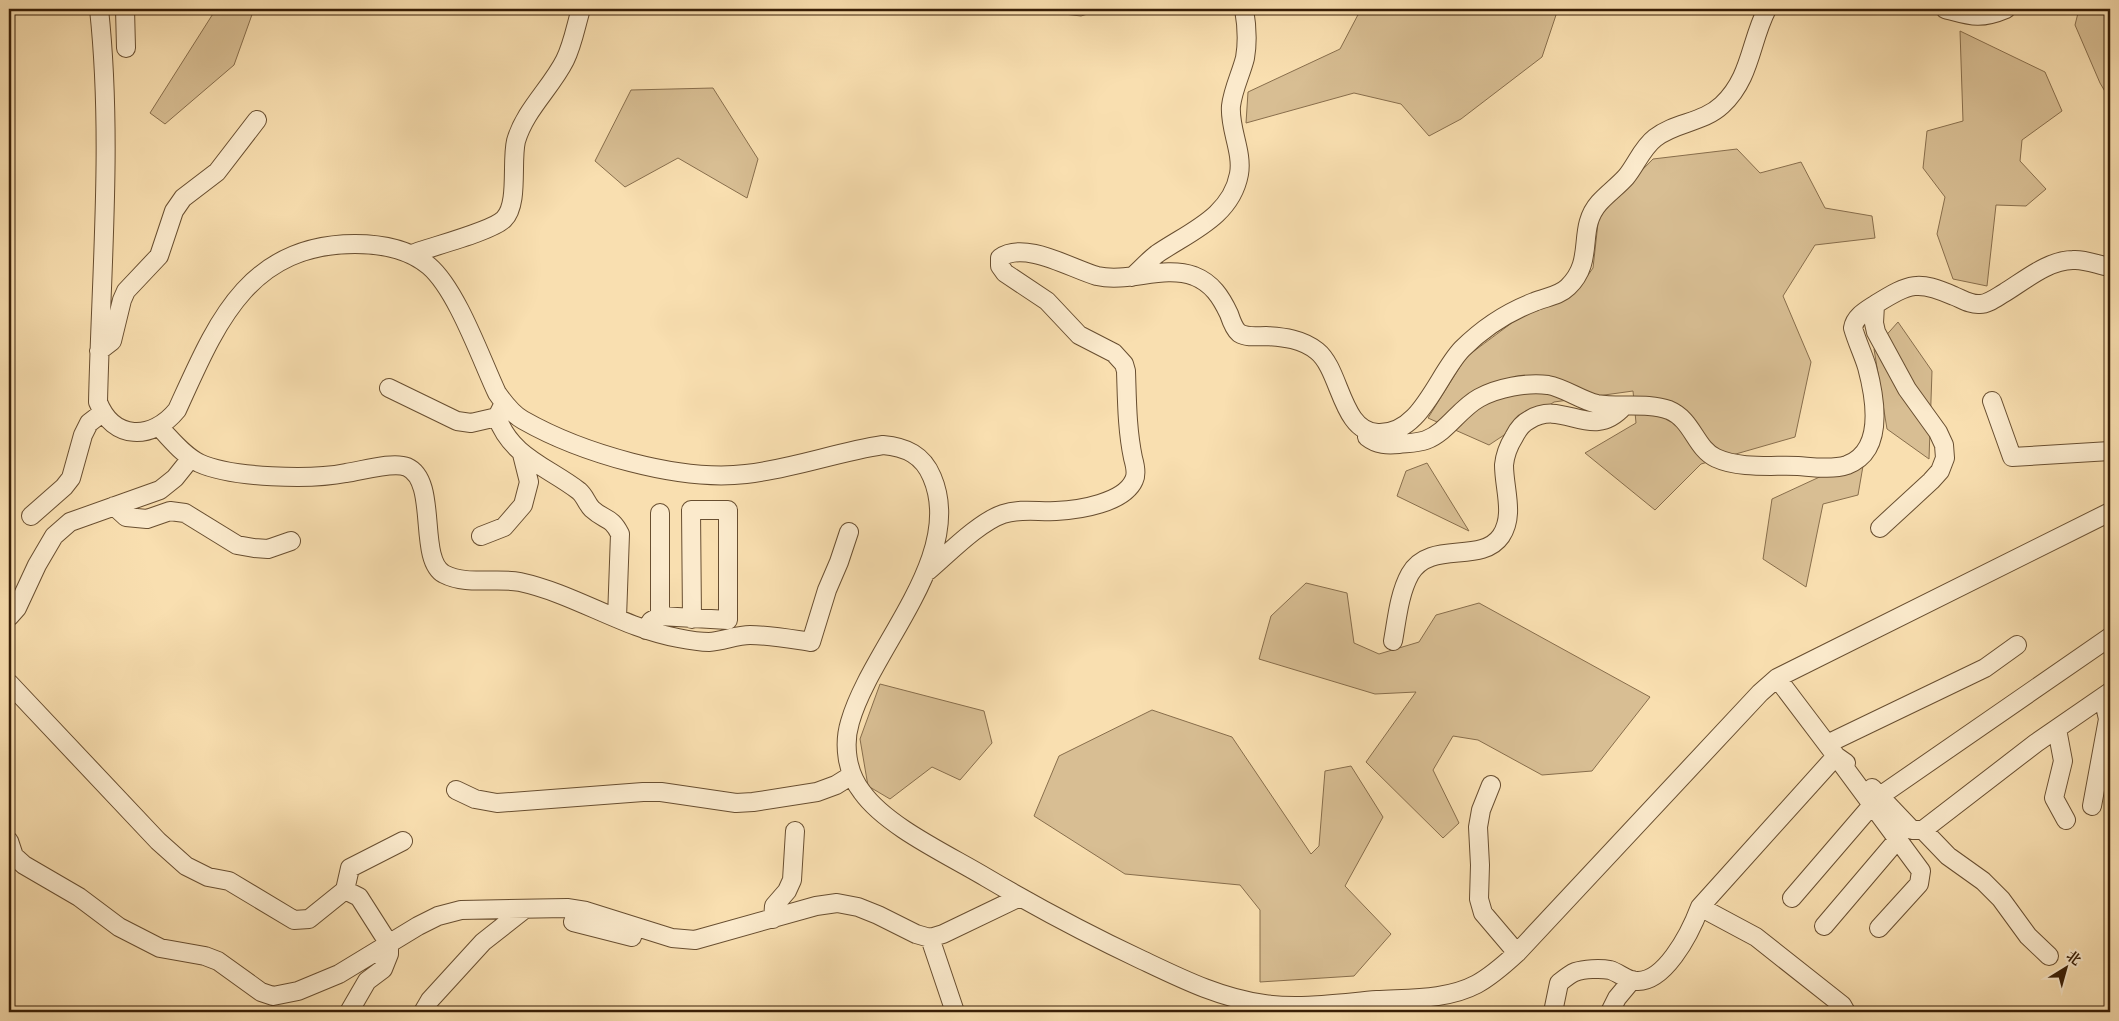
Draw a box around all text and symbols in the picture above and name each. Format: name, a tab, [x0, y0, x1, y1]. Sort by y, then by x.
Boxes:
north arrow	[2042, 944, 2092, 994]
text: 北	[2063, 946, 2085, 969]

